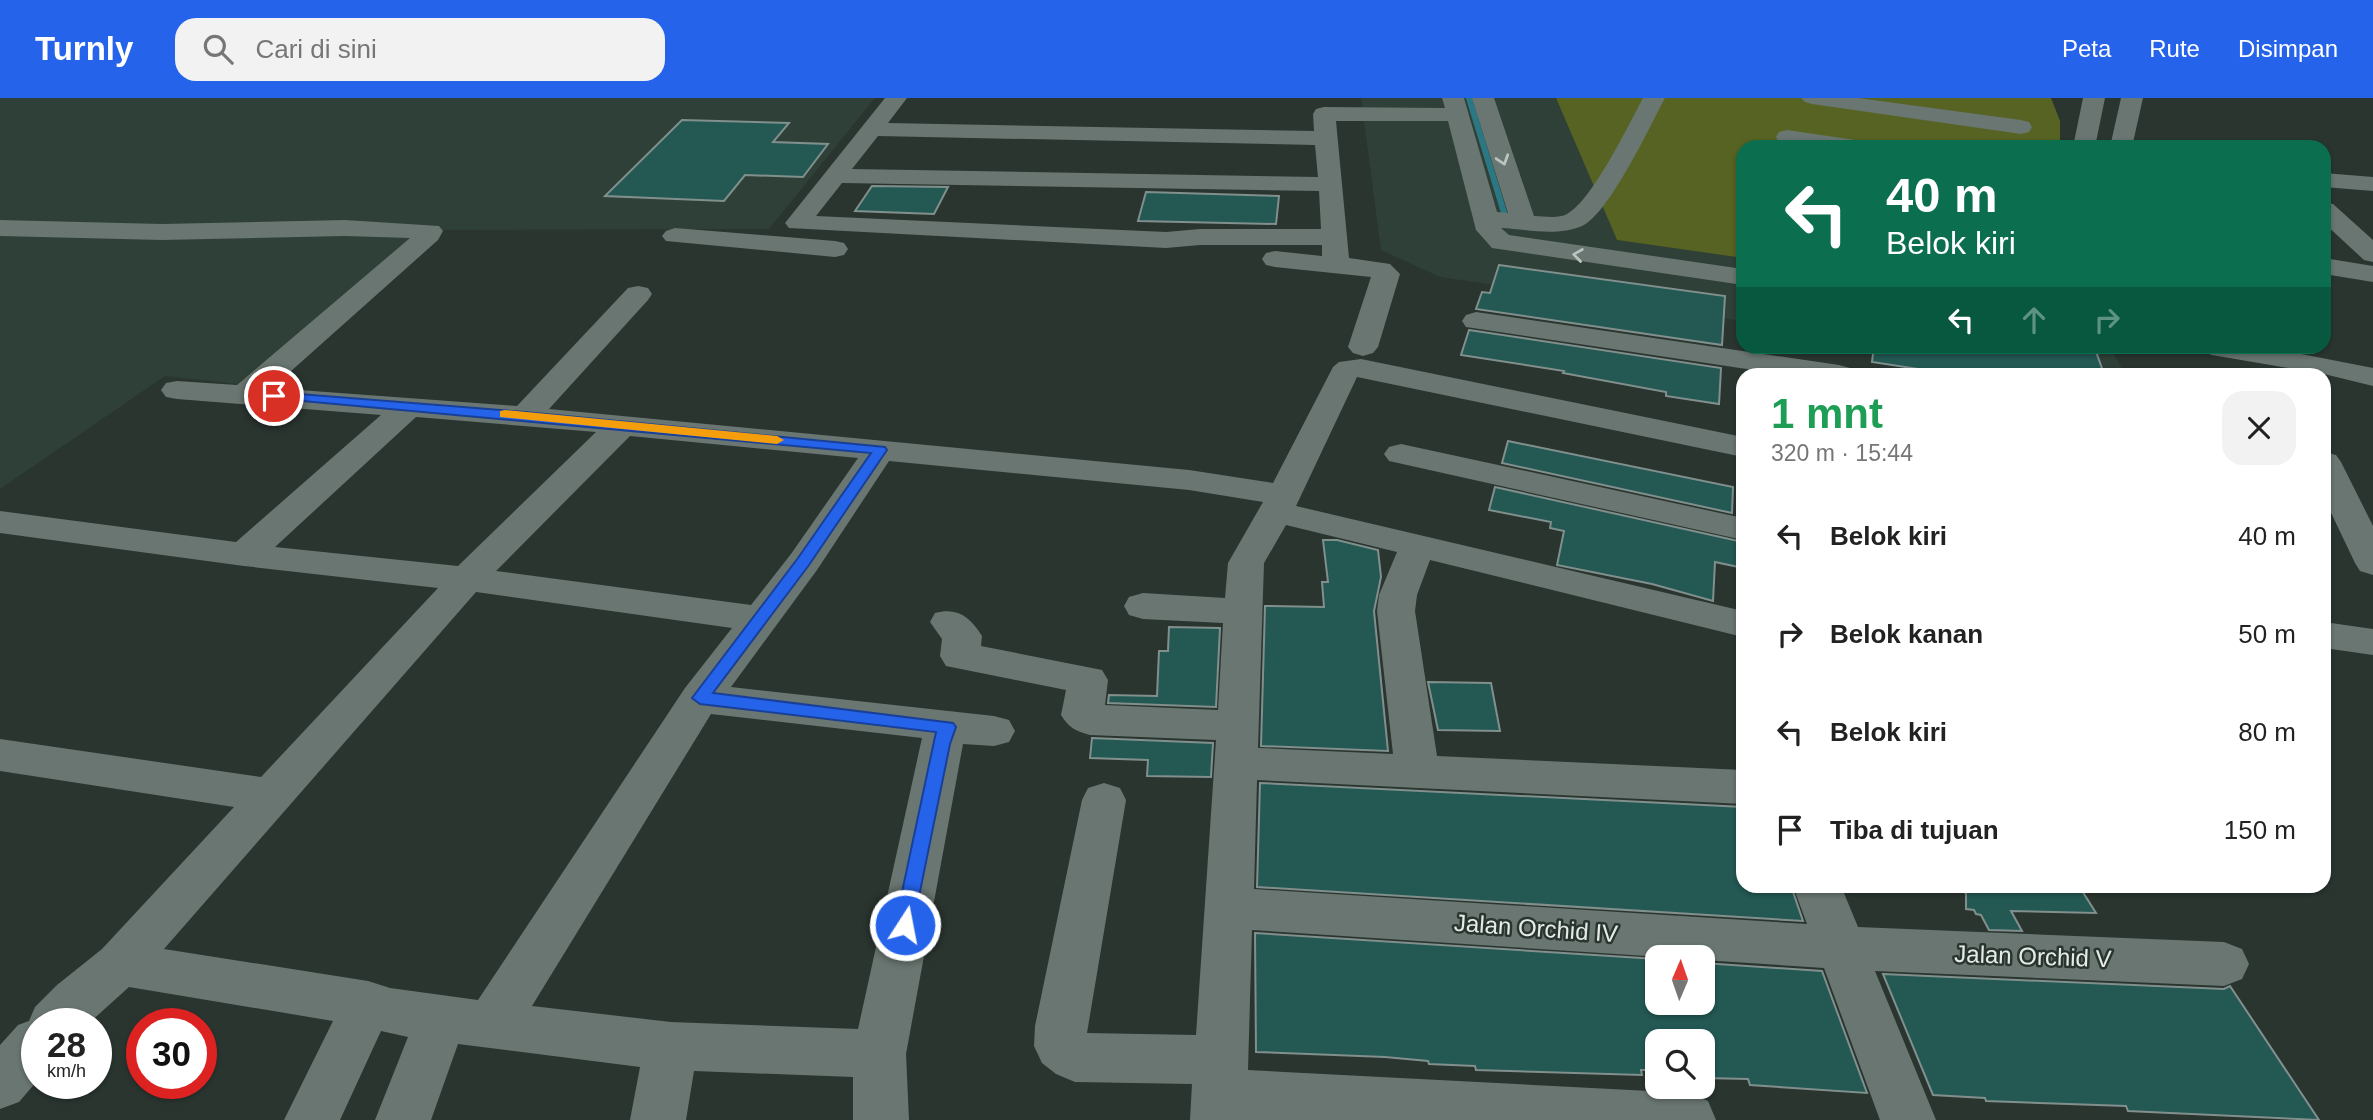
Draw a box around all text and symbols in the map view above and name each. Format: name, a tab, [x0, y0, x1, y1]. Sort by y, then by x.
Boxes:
search box	[175, 18, 665, 81]
text: Turnly	[35, 30, 133, 67]
icon: search	[199, 30, 237, 68]
text: Cari di sini	[255, 34, 377, 64]
text: Peta	[2062, 35, 2111, 62]
text: Rute	[2149, 35, 2200, 62]
text: Disimpan	[2238, 35, 2338, 62]
one-way arrow	[1495, 153, 1509, 165]
icon: left	[1771, 168, 1862, 259]
text: 40 m	[1886, 168, 1998, 222]
text: Belok kiri	[1886, 225, 2016, 261]
one-way arrow	[1572, 247, 1584, 262]
icon: left	[1942, 301, 1980, 339]
icon: ahead	[2015, 301, 2053, 339]
icon: right	[2088, 301, 2126, 339]
pin	[244, 366, 304, 426]
icon: arrive	[255, 377, 293, 415]
text: 1 mnt	[1771, 390, 1883, 437]
button: close	[2222, 391, 2296, 465]
text: 320 m · 15:44	[1771, 440, 1913, 466]
icon: left	[1771, 517, 1809, 555]
text: Belok kiri	[1830, 521, 1947, 551]
text: 40 m	[2238, 521, 2296, 551]
icon: right	[1771, 615, 1809, 653]
text: Belok kanan	[1830, 619, 1983, 649]
text: 50 m	[2238, 619, 2296, 649]
icon: left	[1771, 713, 1809, 751]
text: Belok kiri	[1830, 717, 1947, 747]
text: 80 m	[2238, 717, 2296, 747]
icon: arrive	[1771, 811, 1809, 849]
text: Tiba di tujuan	[1830, 815, 1999, 845]
text: 150 m	[2224, 815, 2296, 845]
position arrow	[868, 888, 942, 962]
street label: Jalan Orchid IV	[1453, 909, 1619, 947]
street label: Jalan Orchid V	[1954, 940, 2112, 972]
north arrow	[1645, 945, 1715, 1015]
map controls	[1645, 945, 1715, 1099]
speed limit sign: 30	[126, 1008, 217, 1099]
text: 28	[47, 1025, 86, 1064]
button: search	[1645, 1029, 1715, 1099]
text: km/h	[47, 1061, 86, 1081]

